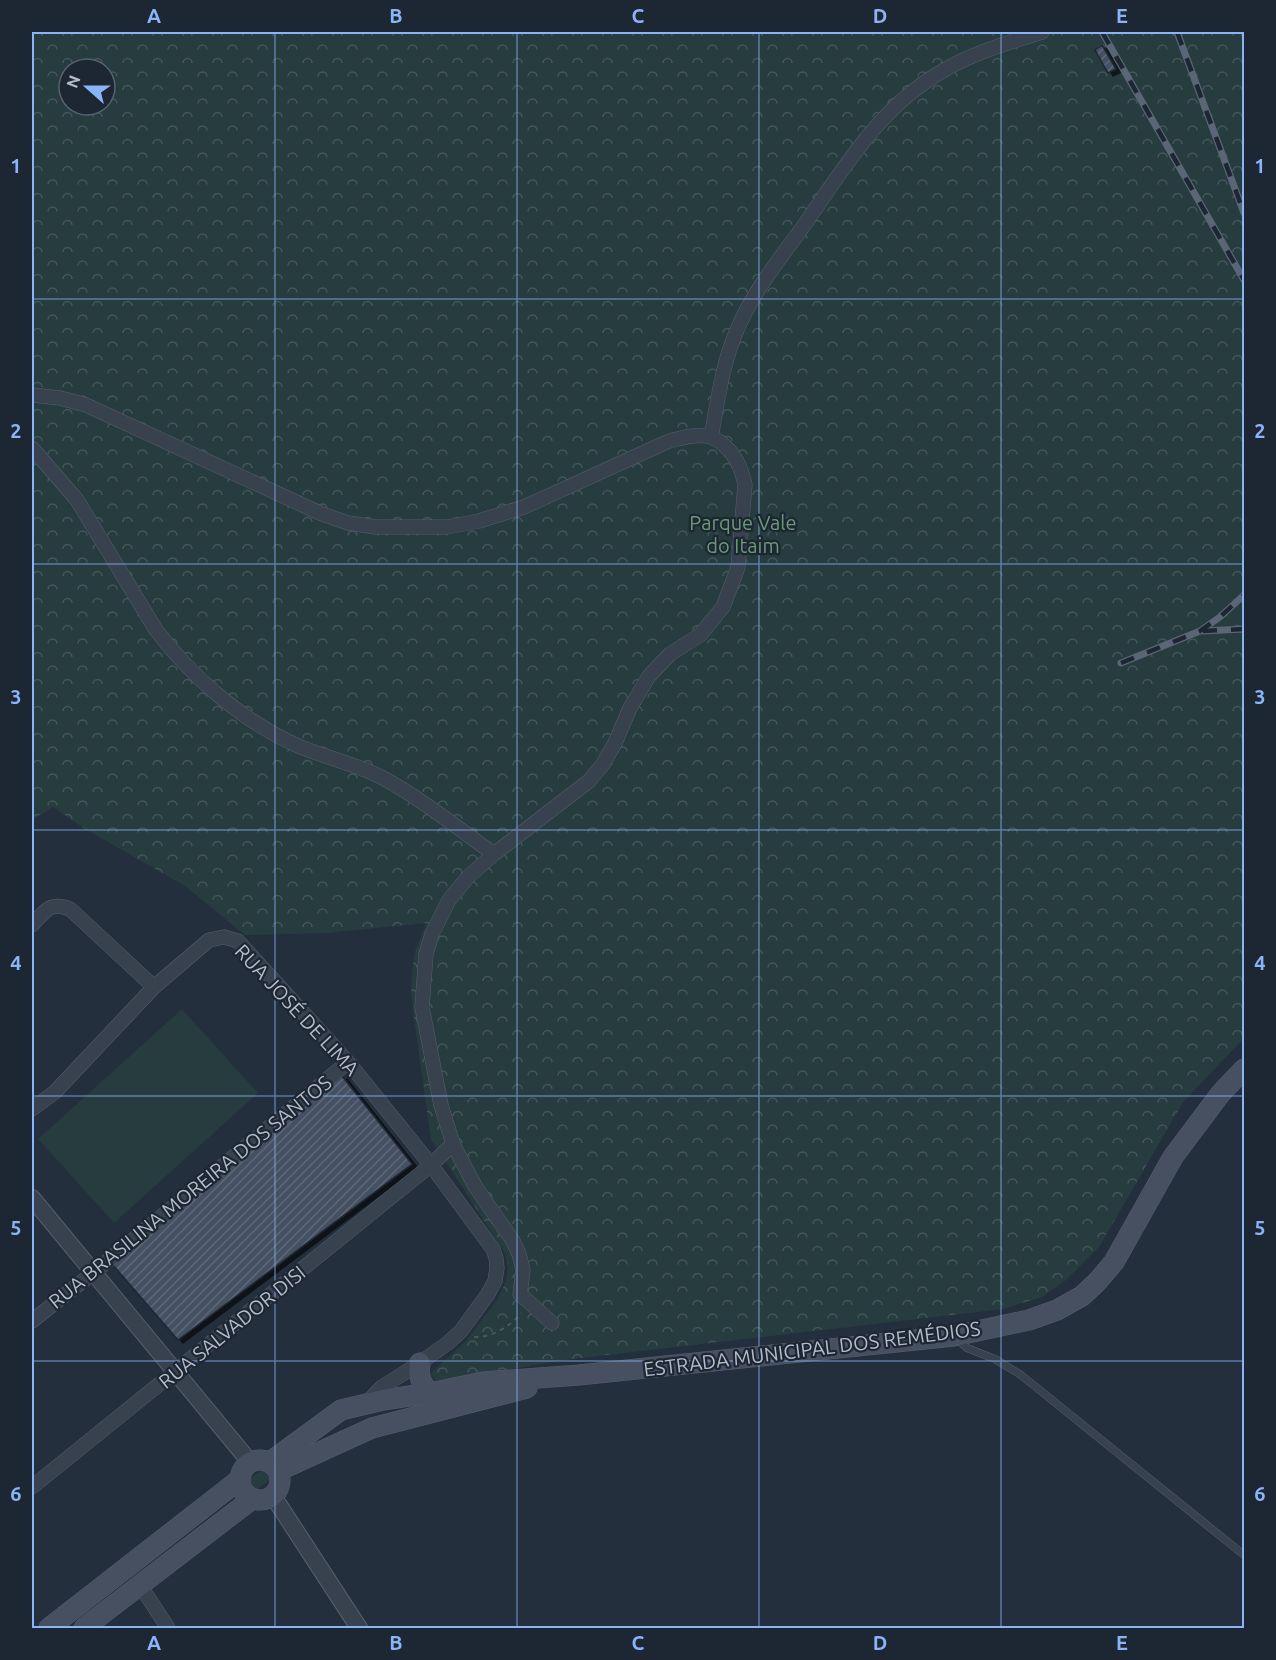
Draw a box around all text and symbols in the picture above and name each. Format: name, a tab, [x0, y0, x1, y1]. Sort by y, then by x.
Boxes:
text: A	[147, 4, 161, 27]
text: B	[389, 4, 403, 27]
text: C	[632, 4, 645, 27]
text: D	[873, 4, 887, 27]
text: E	[1116, 4, 1128, 27]
north arrow	[57, 57, 117, 117]
text: N	[62, 73, 84, 90]
text: 1	[10, 154, 22, 177]
text: 1	[1254, 154, 1266, 177]
text: 2	[10, 419, 22, 442]
text: 2	[1254, 419, 1266, 442]
park label: Parque Vale do Itaim	[689, 511, 797, 557]
text: 3	[10, 685, 22, 708]
text: 3	[1254, 685, 1266, 708]
street label: RUA JOSÉ DE LIMA	[231, 939, 364, 1080]
text: 4	[10, 951, 22, 974]
text: 4	[1254, 951, 1266, 974]
street label: RUA BRASILINA MOREIRA DOS SANTOS	[44, 1070, 336, 1313]
text: 5	[10, 1216, 22, 1239]
text: 5	[1254, 1216, 1266, 1239]
street label: RUA SALVADOR DISI	[154, 1260, 310, 1393]
street label: ESTRADA MUNICIPAL DOS REMÉDIOS	[642, 1316, 982, 1381]
text: 6	[10, 1482, 22, 1505]
text: 6	[1254, 1482, 1266, 1505]
text: A	[147, 1631, 161, 1654]
text: B	[389, 1631, 403, 1654]
text: C	[632, 1631, 645, 1654]
text: D	[873, 1631, 887, 1654]
text: E	[1116, 1631, 1128, 1654]

